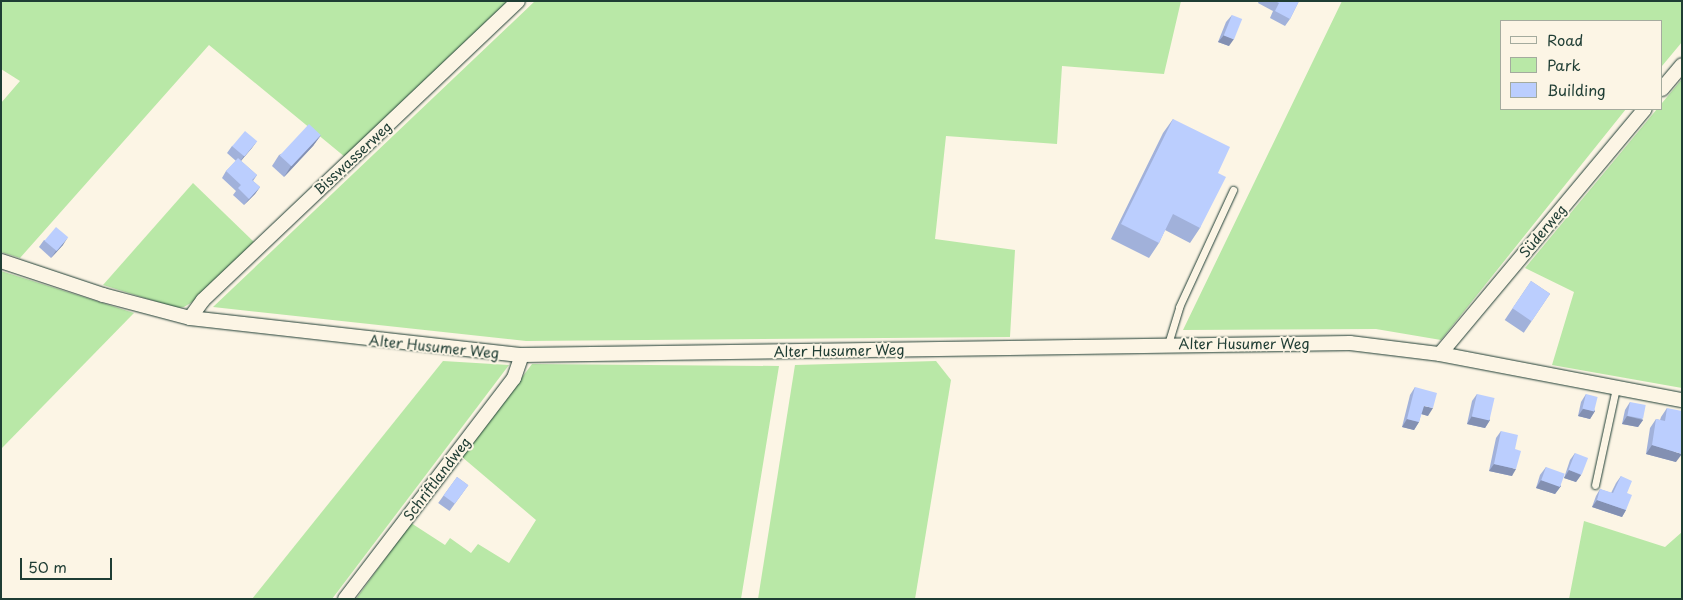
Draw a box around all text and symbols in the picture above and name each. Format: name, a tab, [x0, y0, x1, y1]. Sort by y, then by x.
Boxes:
legend	[1500, 20, 1663, 110]
text: Road	[1547, 28, 1583, 51]
text: Park	[1547, 53, 1581, 76]
text: Building	[1547, 78, 1606, 101]
street label: Bisswasserweg	[311, 118, 395, 198]
street label: Süderweg	[1516, 201, 1570, 261]
street label: Alter Husumer Weg	[367, 332, 501, 362]
street label: Alter Husumer Weg	[1178, 336, 1310, 352]
street label: Alter Husumer Weg	[772, 341, 906, 361]
street label: Schriftlandweg	[400, 434, 474, 524]
scale bar	[22, 548, 115, 580]
text: 50 m	[28, 555, 67, 578]

